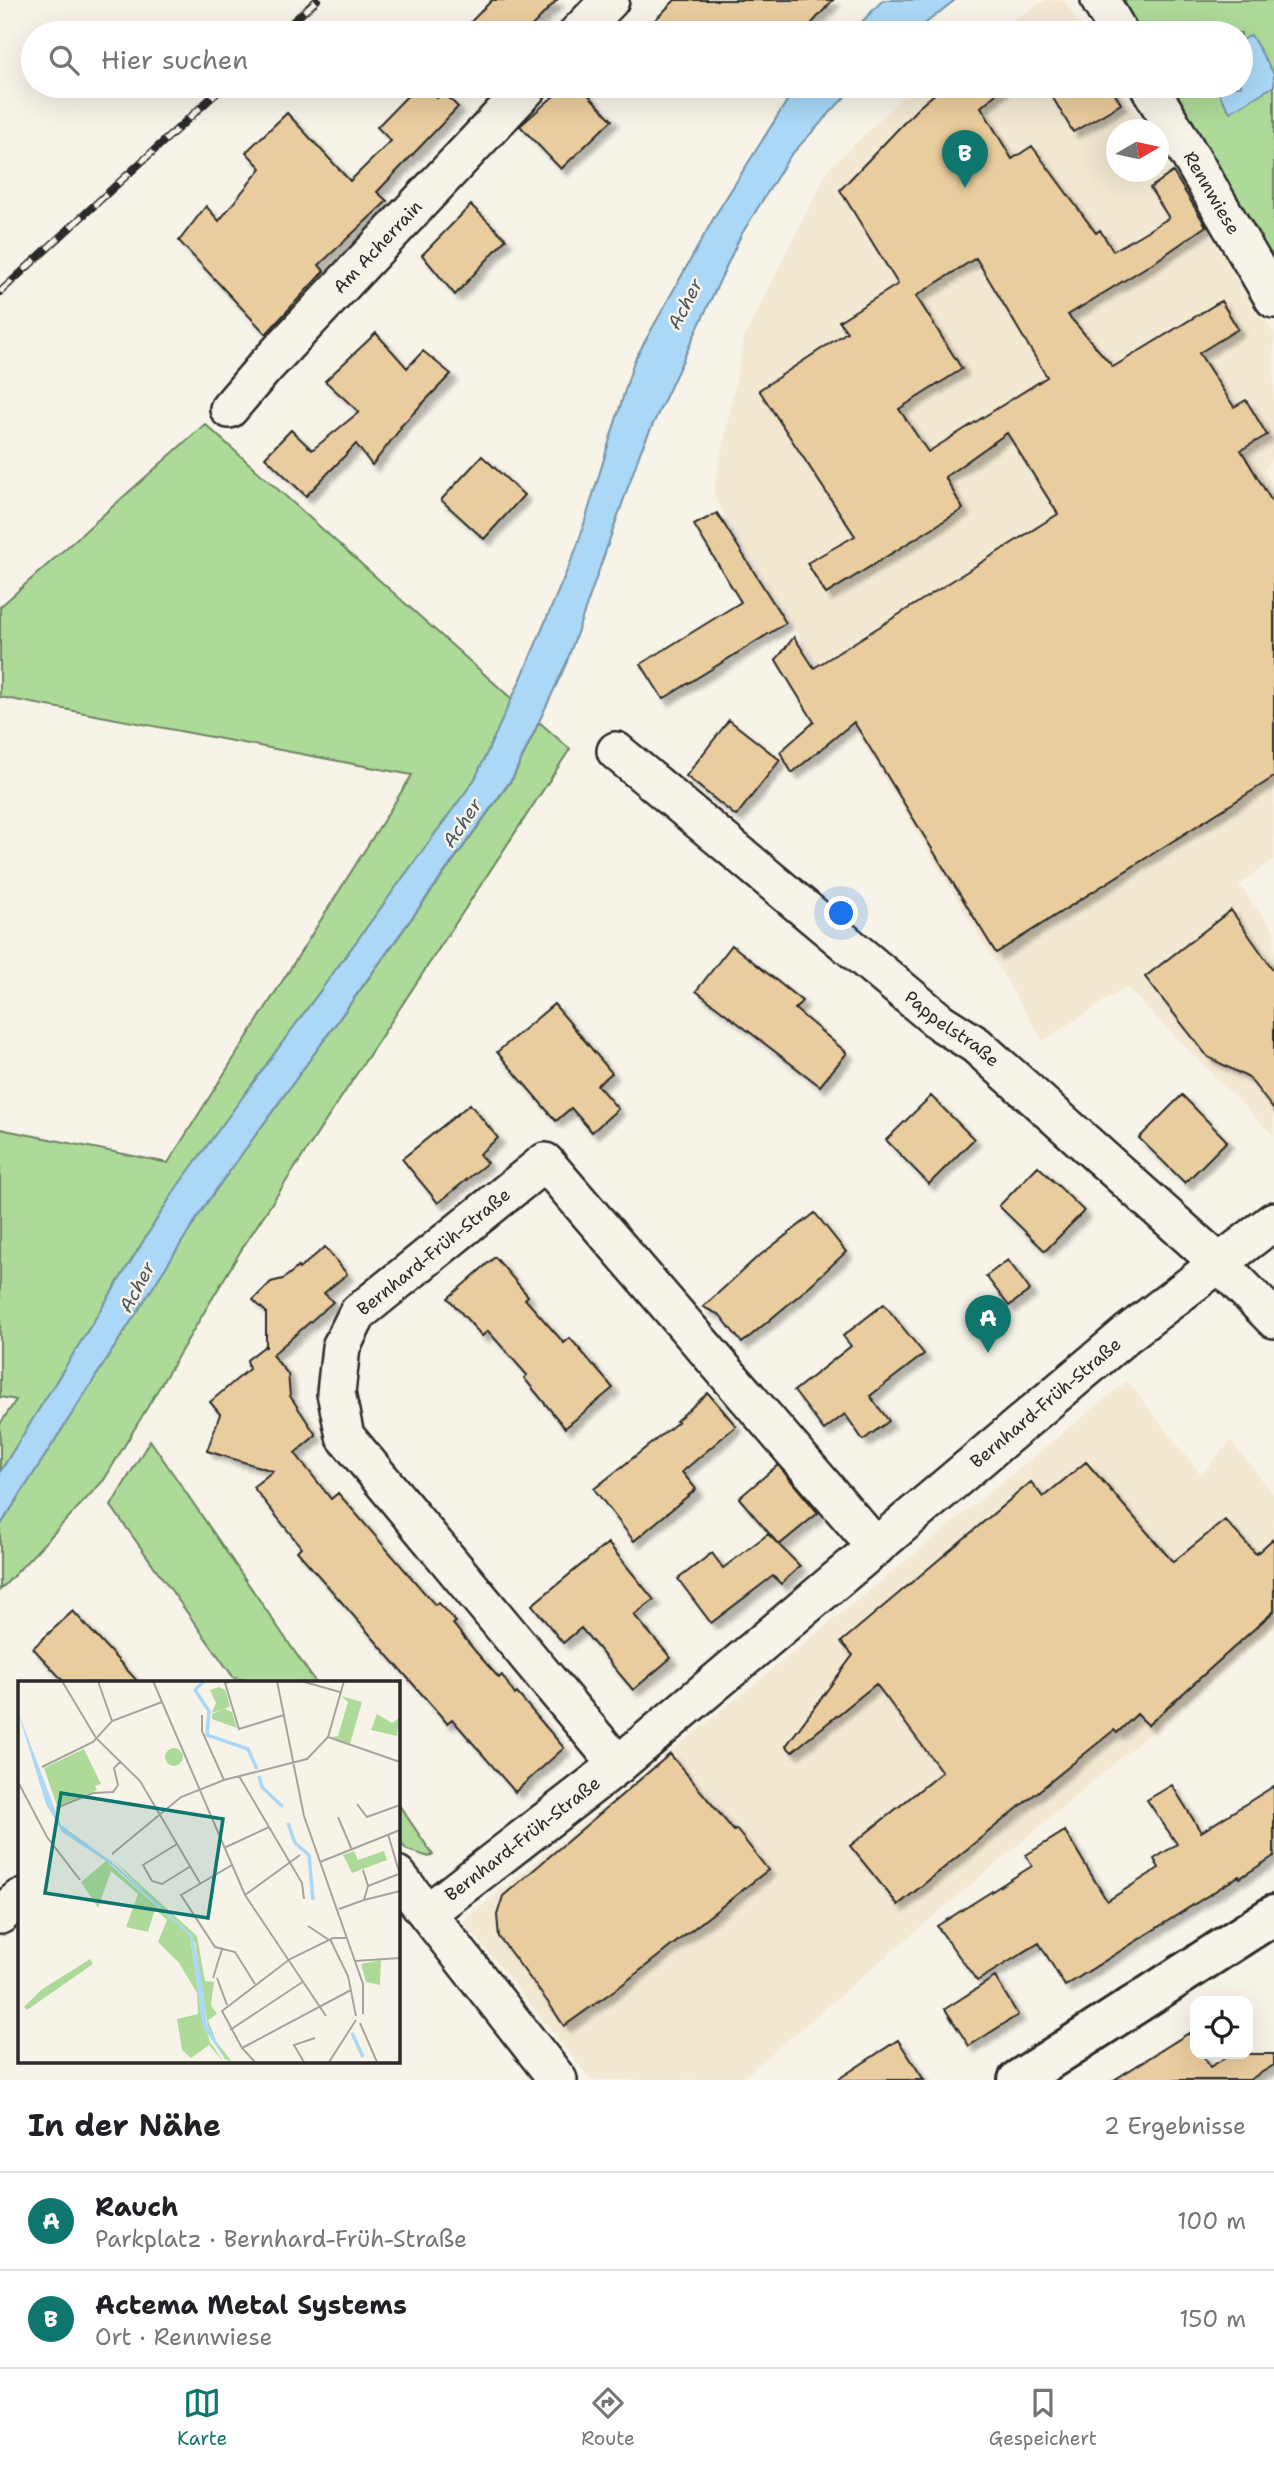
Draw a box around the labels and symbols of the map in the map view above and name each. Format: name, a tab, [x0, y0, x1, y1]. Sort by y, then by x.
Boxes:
north arrow	[1106, 119, 1169, 182]
pin: B	[942, 130, 988, 188]
street label: Rennwiese	[1178, 147, 1246, 239]
street label: Am Acherrain	[328, 195, 427, 299]
water label: Acher	[662, 273, 709, 334]
water label: Acher	[436, 793, 488, 852]
your location	[824, 896, 858, 930]
street label: Pappelstraße	[899, 985, 1004, 1072]
street label: Bernhard-Früh-Straße	[352, 1183, 515, 1321]
water label: Acher	[113, 1256, 161, 1317]
pin: A	[965, 1295, 1011, 1353]
street label: Bernhard-Früh-Straße	[965, 1332, 1126, 1474]
inset map	[18, 1681, 399, 2062]
street label: Bernhard-Früh-Straße	[440, 1771, 605, 1907]

